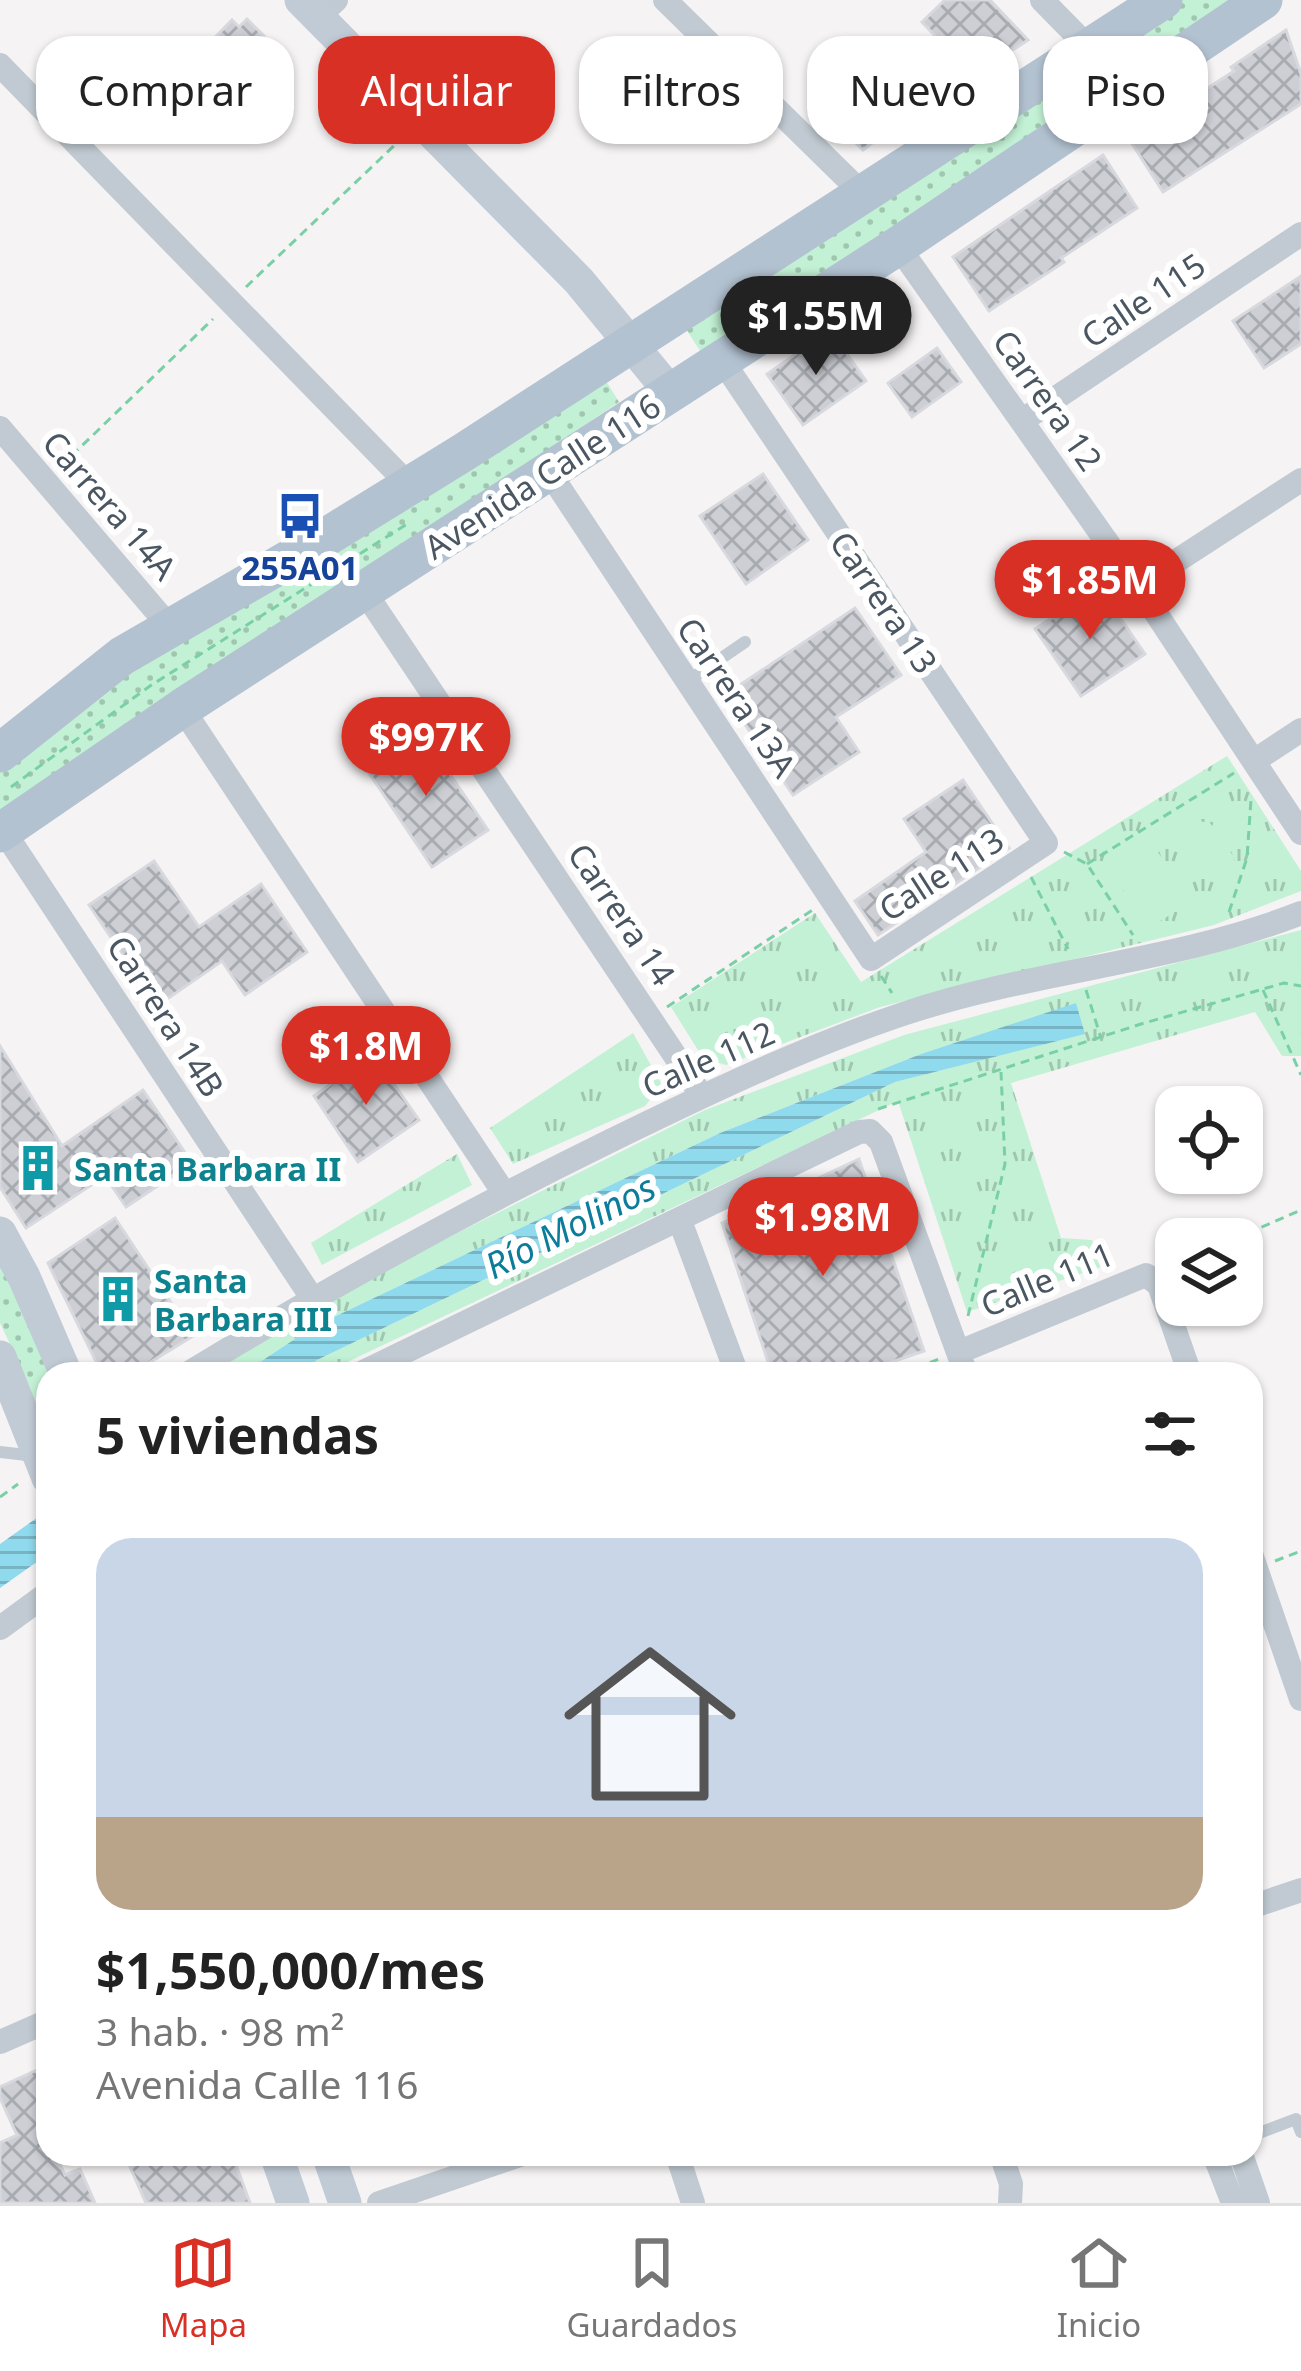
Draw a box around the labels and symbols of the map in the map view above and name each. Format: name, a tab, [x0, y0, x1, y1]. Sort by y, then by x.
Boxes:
street label: Calle 115	[1072, 242, 1214, 358]
pin: $1.55M	[718, 276, 914, 378]
street label: Carrera 12	[983, 321, 1113, 479]
street label: Avenida Calle 116	[415, 383, 669, 569]
street label: Carrera 14A	[33, 421, 188, 590]
bus stop icon: 255A01	[275, 491, 325, 541]
street label: Carrera 13	[820, 522, 948, 682]
pin: $1.85M	[992, 540, 1188, 642]
place label: 255A01	[241, 545, 359, 590]
street label: Carrera 13A	[667, 608, 807, 786]
pin: $997K	[342, 697, 510, 799]
street label: Calle 113	[870, 817, 1012, 931]
street label: Carrera 14	[558, 834, 686, 994]
street label: Carrera 14B	[97, 927, 235, 1105]
pin: $1.8M	[282, 1006, 450, 1108]
street label: Calle 112	[635, 1010, 781, 1108]
building icon: Santa Barbara II	[13, 1143, 63, 1193]
place label: Santa Barbara II	[74, 1146, 341, 1191]
water label: Río Molinos	[476, 1162, 664, 1290]
pin: $1.98M	[725, 1177, 921, 1279]
street label: Calle 111	[974, 1231, 1120, 1327]
place label: Santa Barbara III	[154, 1258, 332, 1341]
building icon: Santa Barbara III	[93, 1274, 143, 1324]

